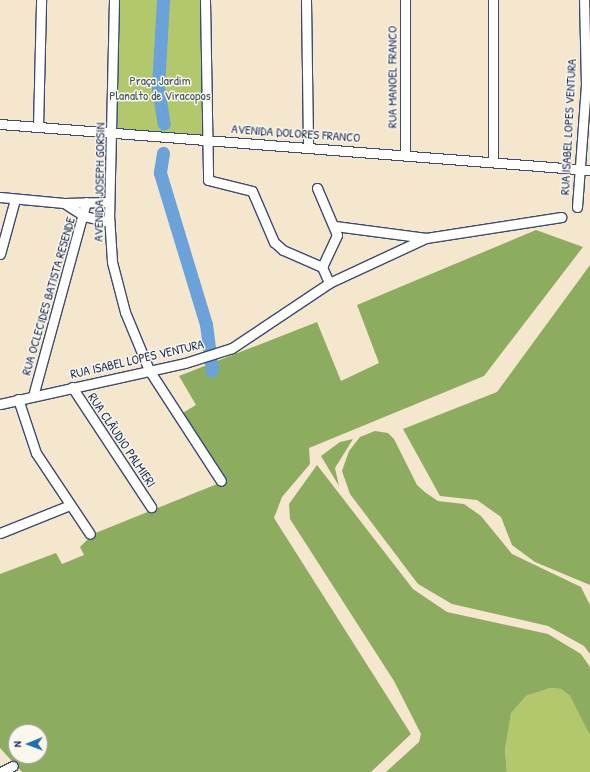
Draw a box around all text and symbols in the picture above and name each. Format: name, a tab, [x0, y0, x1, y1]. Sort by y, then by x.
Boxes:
street label: RUA MANOEL FRANCO	[384, 26, 400, 128]
street label: RUA ISABEL LOPES VENTURA	[557, 58, 579, 196]
park label: Praça Jardim Planalto de Viracopos	[109, 73, 211, 104]
street label: AVENIDA DOLORES FRANCO	[231, 121, 361, 145]
street label: AVENIDA JOSEPH GORSIN	[90, 122, 108, 242]
street label: RUA OCLECIDES BATISTA RESENDE	[18, 215, 78, 377]
street label: RUA ISABEL LOPES VENTURA	[69, 336, 205, 382]
street label: RUA CLÃUDIO PALMIERI	[85, 390, 159, 490]
north arrow	[8, 724, 48, 764]
text: N	[10, 741, 24, 747]

